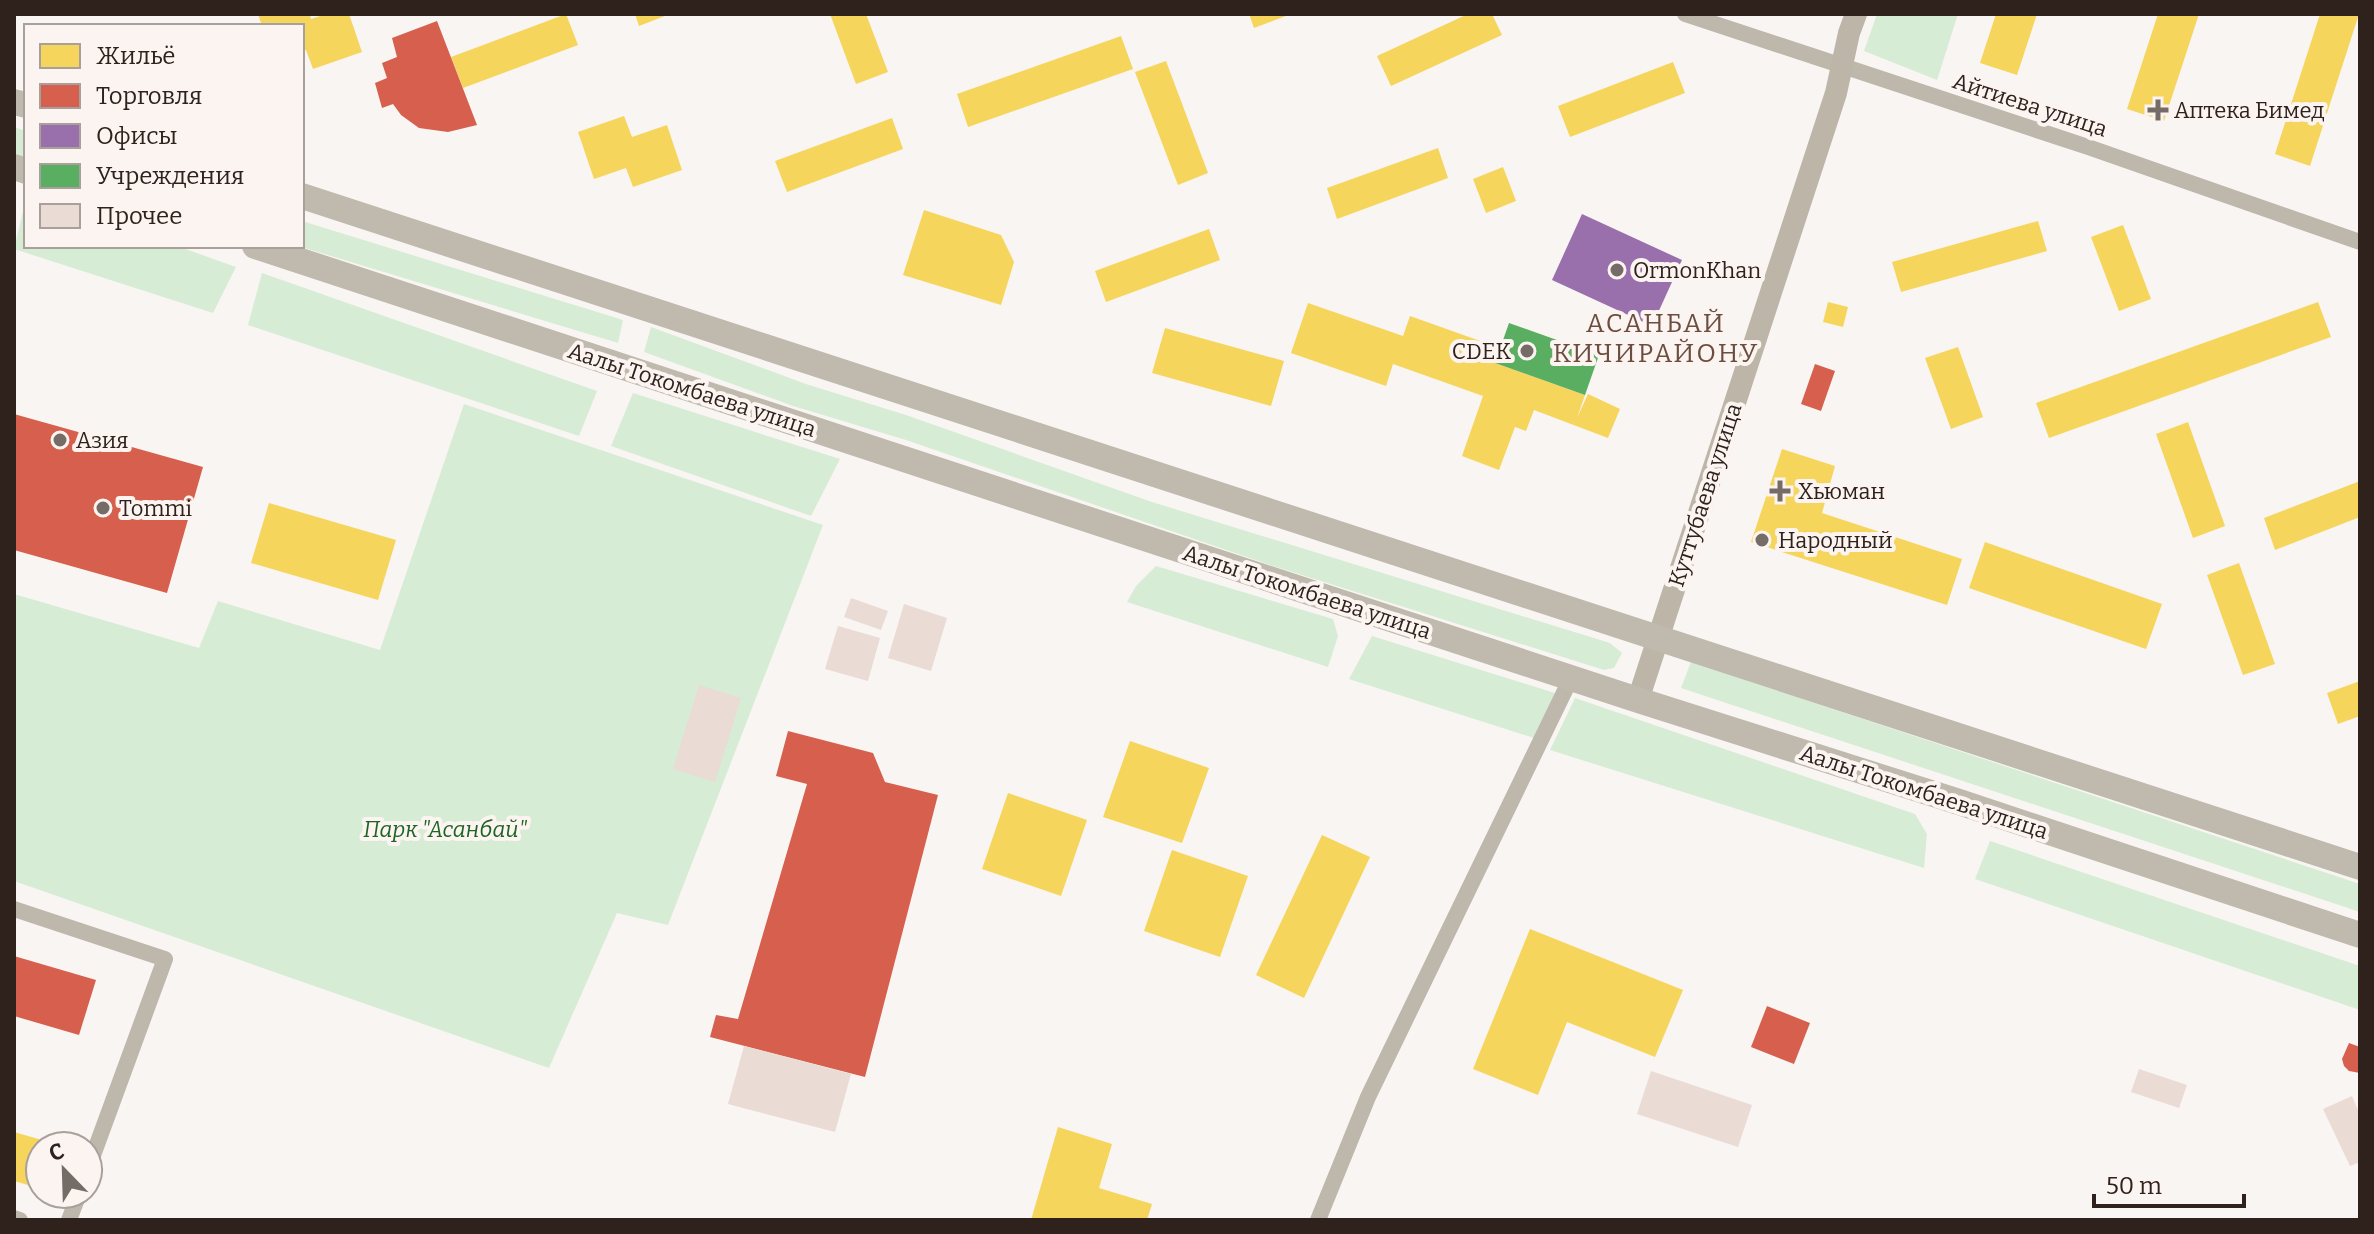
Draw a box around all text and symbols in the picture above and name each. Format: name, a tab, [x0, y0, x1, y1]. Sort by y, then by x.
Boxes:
legend	[24, 24, 304, 248]
text: Жильё	[96, 42, 175, 70]
street label: Айтиева улица	[1949, 67, 2111, 143]
text: Торговля	[96, 82, 202, 110]
place label: Аптека Бимед	[2174, 97, 2324, 124]
marker: Аптека Бимед	[2149, 101, 2167, 119]
text: Офисы	[96, 122, 177, 150]
text: Учреждения	[96, 162, 244, 190]
text: Прочее	[96, 202, 182, 230]
place label: OrmonKhan	[1633, 257, 1761, 284]
marker: OrmonKhan	[1608, 261, 1626, 279]
district label: АСАНБАЙ КИЧИРАЙОНУ	[1553, 308, 1759, 369]
street label: Аалы Токомбаева улица	[565, 337, 819, 443]
place label: CDEK	[1452, 338, 1511, 365]
marker: CDEK	[1518, 342, 1536, 360]
street label: Куттубаева улица	[1663, 400, 1747, 590]
place label: Азия	[76, 427, 129, 454]
marker: Азия	[51, 431, 69, 449]
place label: Хьюман	[1798, 478, 1885, 505]
marker: Хьюман	[1769, 480, 1791, 502]
place label: Tommi	[119, 495, 192, 522]
marker: Tommi	[94, 499, 112, 517]
place label: Народный	[1778, 527, 1893, 554]
marker: Народный	[1753, 531, 1771, 549]
street label: Аалы Токомбаева улица	[1180, 539, 1434, 645]
street label: Аалы Токомбаева улица	[1797, 739, 2051, 845]
park label: Парк "Асанбай"	[363, 816, 528, 843]
north arrow	[24, 1130, 104, 1210]
text: С	[45, 1137, 68, 1167]
scale bar	[2094, 1158, 2244, 1208]
text: 50 m	[2106, 1172, 2162, 1200]

